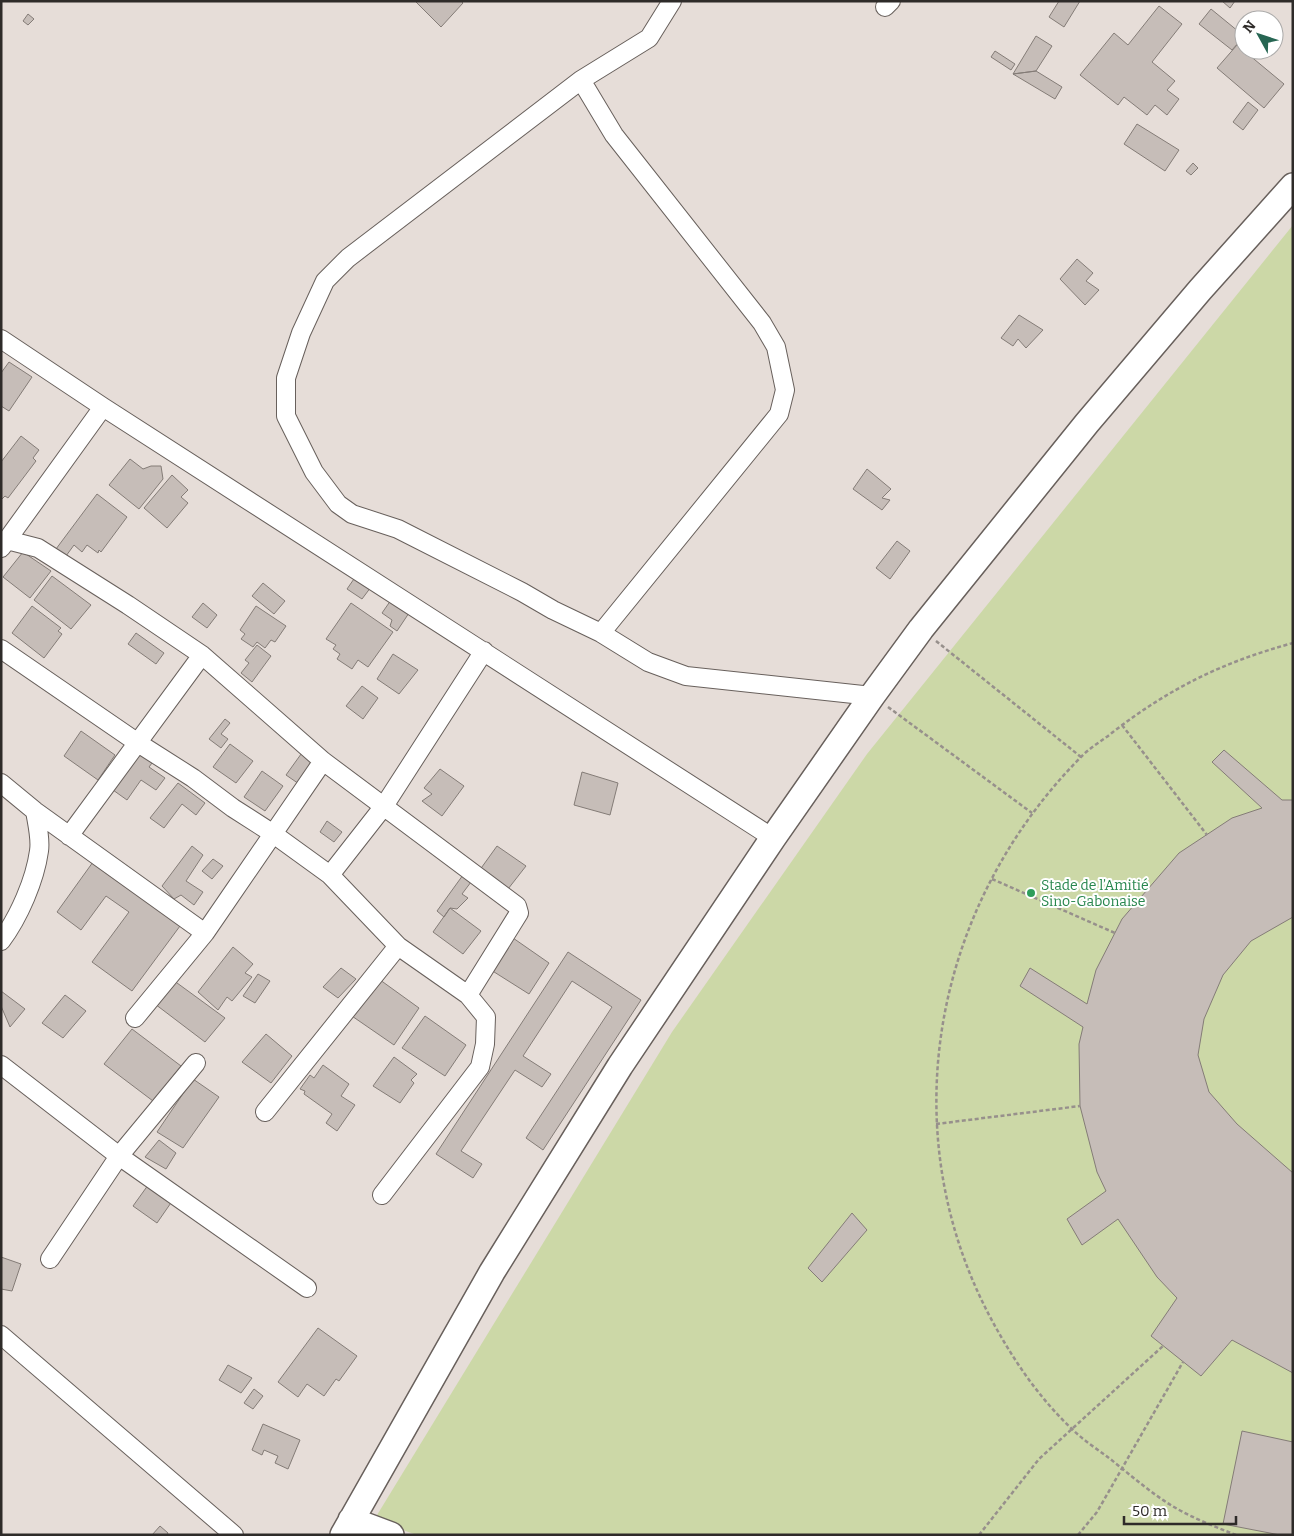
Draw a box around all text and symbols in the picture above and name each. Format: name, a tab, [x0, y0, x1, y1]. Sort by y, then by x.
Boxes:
north arrow	[1234, 10, 1284, 60]
text: N	[1239, 17, 1260, 37]
place label: Stade de l’Amitié Sino-Gabonaise	[1041, 877, 1149, 910]
marker: Stade de l’Amitié Sino-Gabonaise	[1025, 887, 1037, 899]
scale bar	[1124, 1494, 1236, 1526]
text: 50 m	[1132, 1502, 1168, 1520]

